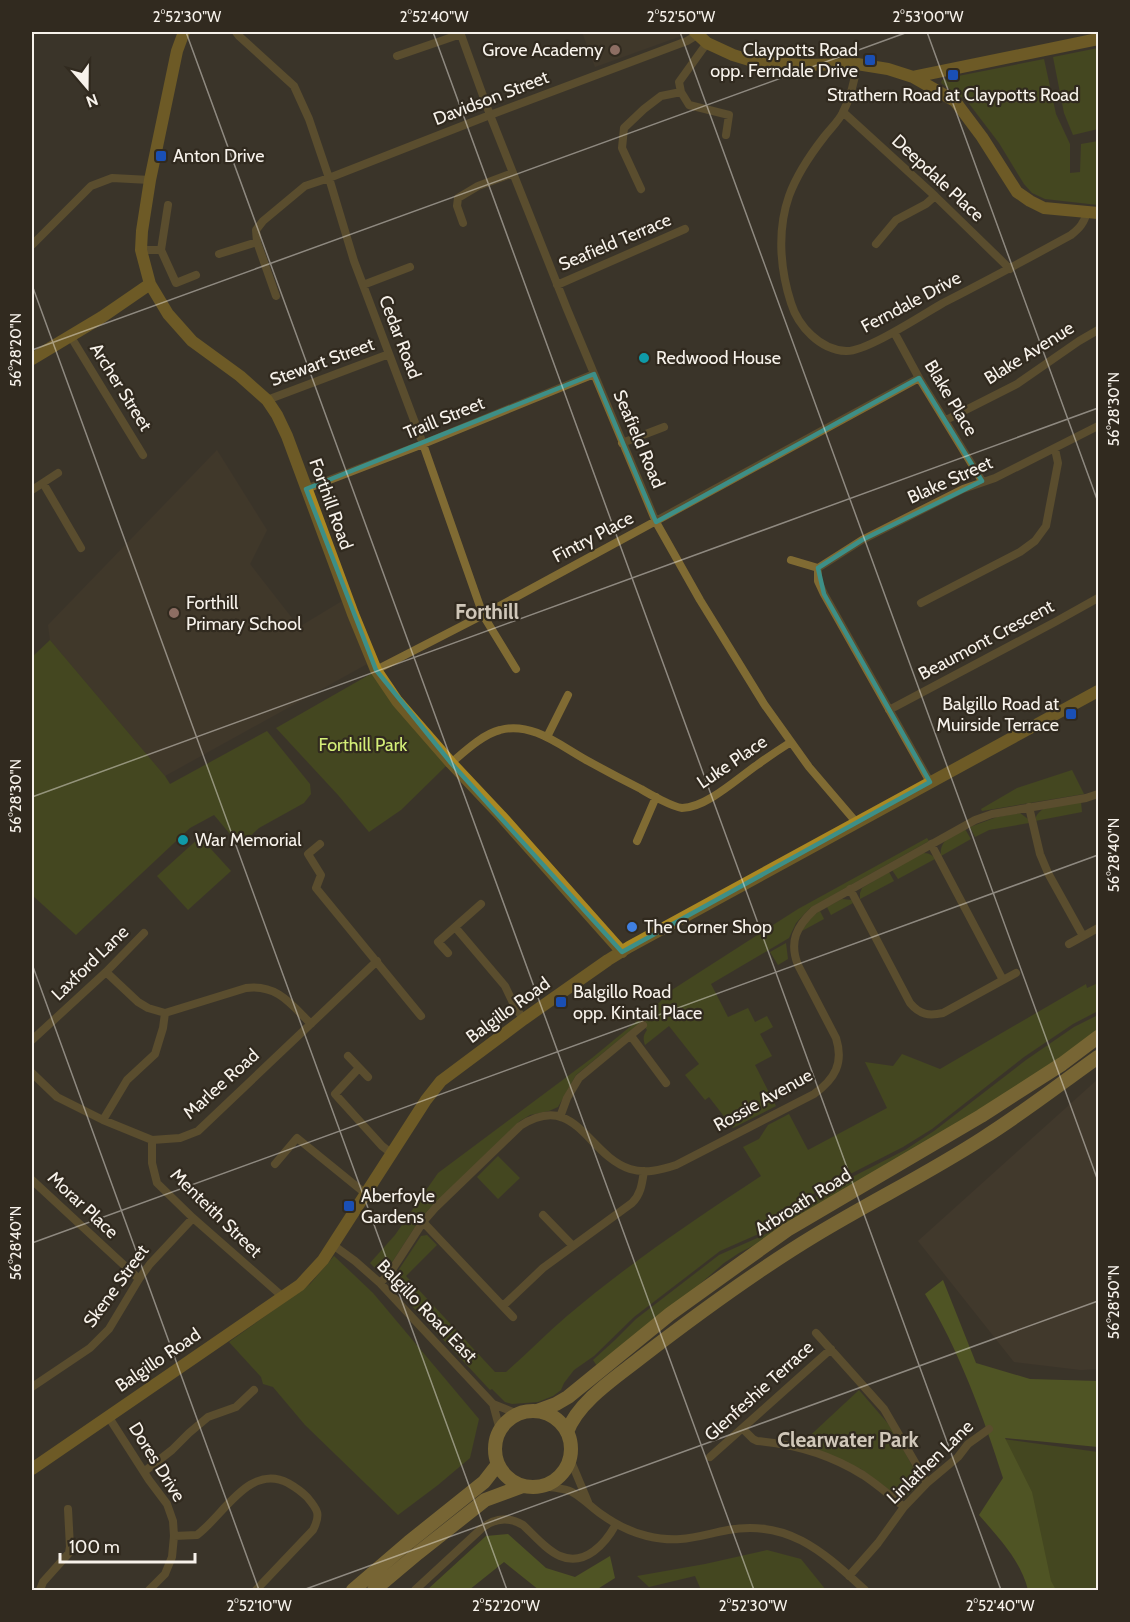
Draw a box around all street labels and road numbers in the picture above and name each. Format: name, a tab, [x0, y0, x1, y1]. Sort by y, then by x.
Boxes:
street label: Davidson Street	[430, 66, 552, 130]
street label: Deepdale Place	[887, 130, 989, 226]
street label: Seafield Terrace	[555, 208, 675, 276]
street label: Ferndale Drive	[857, 266, 965, 338]
street label: Cedar Road	[374, 292, 426, 382]
street label: Blake Avenue	[980, 317, 1078, 389]
street label: Stewart Street	[267, 333, 377, 391]
street label: Archer Street	[85, 339, 157, 435]
street label: Blake Place	[920, 356, 982, 440]
street label: Seafield Road	[608, 387, 670, 491]
street label: Traill Street	[401, 392, 487, 444]
street label: Blake Street	[904, 451, 996, 509]
street label: Forthill Road	[304, 455, 358, 553]
street label: Fintry Place	[549, 507, 637, 567]
street label: Beaumont Crescent	[915, 595, 1057, 685]
street label: Luke Place	[693, 731, 771, 793]
street label: Laxford Lane	[47, 921, 133, 1005]
street label: Balgillo Road	[462, 972, 554, 1048]
street label: Marlee Road	[179, 1044, 263, 1124]
street label: Rossie Avenue	[710, 1064, 816, 1136]
street label: Menteith Street	[166, 1164, 266, 1262]
street label: Arbroath Road	[751, 1164, 855, 1240]
street label: Morar Place	[43, 1167, 123, 1243]
street label: Skene Street	[79, 1240, 153, 1332]
street label: Balgillo Road East	[372, 1255, 482, 1367]
street label: Balgillo Road	[111, 1323, 205, 1397]
street label: Glenfeshie Terrace	[700, 1336, 818, 1446]
street label: Linlathen Lane	[882, 1415, 978, 1509]
street label: Dores Drive	[124, 1418, 190, 1506]

